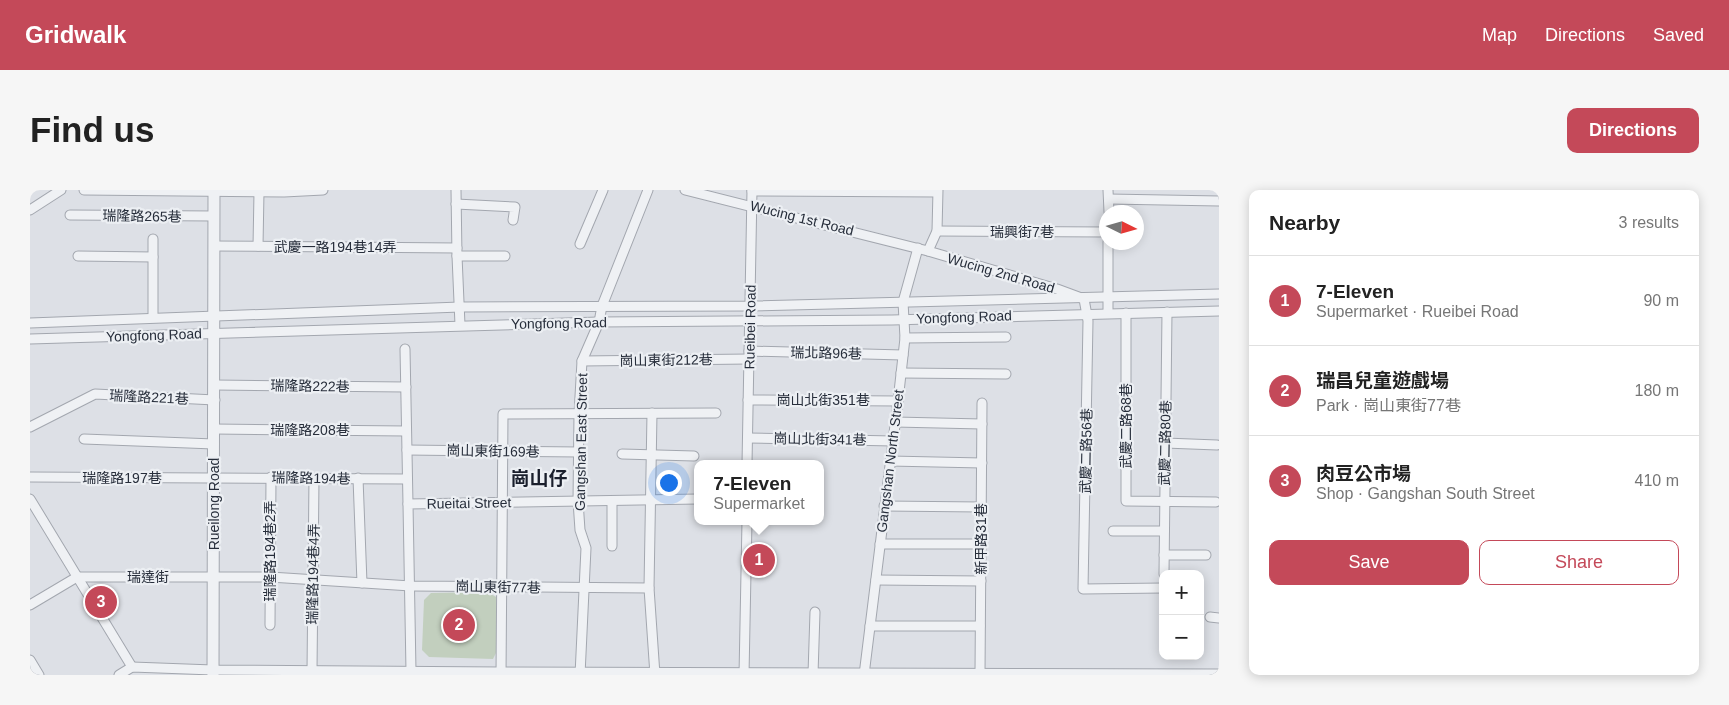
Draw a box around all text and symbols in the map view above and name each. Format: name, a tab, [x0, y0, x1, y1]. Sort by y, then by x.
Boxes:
text: Gridwalk	[25, 21, 126, 48]
text: Map	[1482, 25, 1517, 45]
text: Directions	[1545, 25, 1625, 45]
text: Saved	[1653, 25, 1704, 45]
button: Directions	[1567, 108, 1699, 153]
text: Find us	[30, 110, 154, 149]
street label: Wucing 1st Road	[748, 197, 856, 239]
north arrow	[1099, 205, 1144, 250]
street label: 瑞隆路265巷	[102, 207, 182, 225]
text: Nearby	[1269, 211, 1340, 234]
text: 3 results	[1619, 214, 1679, 231]
street label: 瑞興街7巷	[990, 224, 1054, 240]
street label: 武慶一路194巷14弄	[274, 239, 396, 255]
street label: Wucing 2nd Road	[945, 250, 1057, 296]
text: 7-Eleven	[1316, 281, 1394, 302]
street label: Rueibei Road	[741, 284, 759, 370]
text: 1	[1281, 292, 1289, 309]
text: 90 m	[1643, 292, 1679, 309]
text: Supermarket · Rueibei Road	[1316, 303, 1519, 320]
street label: Yongfong Road	[916, 307, 1012, 327]
street label: Yongfong Road	[511, 314, 607, 332]
street label: Yongfong Road	[106, 325, 202, 345]
street label: 瑞北路96巷	[790, 344, 862, 362]
street label: 崗山東街212巷	[619, 351, 713, 369]
text: 瑞昌兒童遊戲場	[1316, 370, 1449, 391]
street label: Gangshan East Street	[572, 373, 590, 511]
street label: 瑞隆路222巷	[270, 377, 350, 395]
text: 2	[1281, 382, 1289, 399]
text: 180 m	[1635, 382, 1679, 399]
street label: 武慶二路68巷	[1118, 383, 1134, 469]
street label: 瑞隆路221巷	[109, 387, 189, 407]
street label: Gangshan North Street	[873, 388, 907, 533]
street label: 崗山北街351巷	[776, 392, 870, 408]
text: Park · 崗山東街77巷	[1316, 397, 1461, 414]
street label: 武慶二路80巷	[1156, 400, 1174, 486]
street label: 武慶二路56巷	[1077, 408, 1095, 494]
street label: 瑞隆路208巷	[270, 422, 350, 438]
street label: 崗山北街341巷	[773, 430, 867, 448]
street label: 崗山東街169巷	[446, 442, 540, 460]
street label: Rueilong Road	[206, 458, 222, 550]
popup	[694, 460, 824, 525]
text: 肉豆公市場	[1316, 463, 1411, 484]
district label: 崗山仔	[510, 468, 568, 489]
street label: 瑞隆路194巷	[271, 469, 351, 487]
street label: 瑞隆路197巷	[82, 470, 162, 486]
your location	[656, 470, 682, 496]
text: 3	[1281, 472, 1289, 489]
text: 410 m	[1635, 472, 1679, 489]
text: 7-Eleven	[713, 473, 791, 494]
text: Shop · Gangshan South Street	[1316, 485, 1535, 502]
street label: Rueitai Street	[426, 494, 512, 512]
text: Supermarket	[713, 495, 805, 512]
street label: 瑞隆路194巷2弄	[262, 500, 278, 602]
street label: 新甲路31巷	[973, 503, 989, 575]
street label: 瑞隆路194巷4弄	[304, 523, 322, 625]
button: Save	[1269, 540, 1469, 585]
button: Share	[1479, 540, 1679, 585]
pin: 1	[743, 541, 775, 579]
street label: 瑞達街	[127, 569, 169, 585]
map controls	[1159, 570, 1204, 660]
button: +	[1159, 570, 1204, 615]
street label: 崗山東街77巷	[455, 578, 541, 596]
pin: 3	[85, 583, 117, 621]
pin: 2	[443, 606, 475, 644]
button: −	[1159, 615, 1204, 660]

